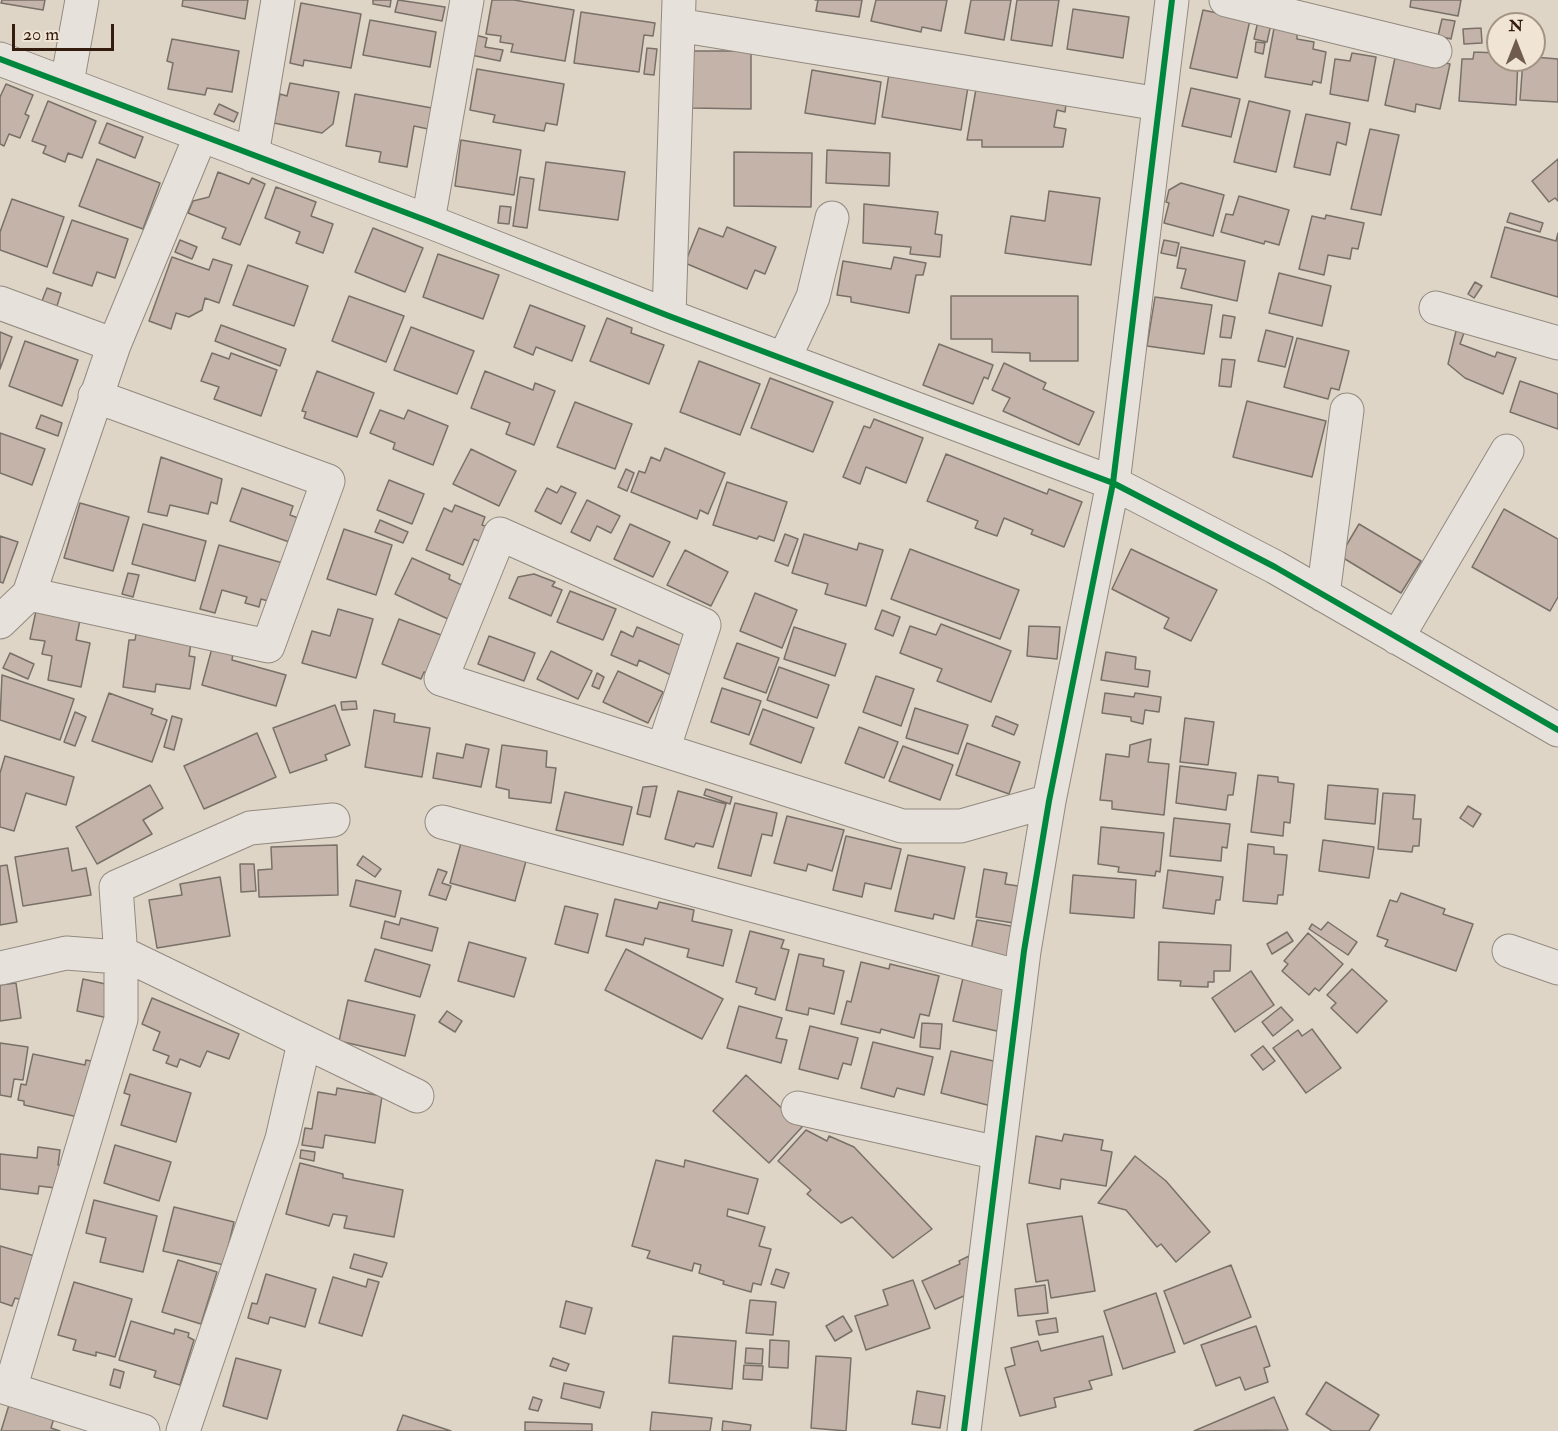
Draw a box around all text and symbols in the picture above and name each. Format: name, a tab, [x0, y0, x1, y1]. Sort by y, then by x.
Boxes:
scale bar	[15, 12, 117, 50]
north arrow	[1486, 12, 1546, 72]
text: N	[1509, 16, 1523, 36]
text: 20 m	[23, 23, 59, 46]

